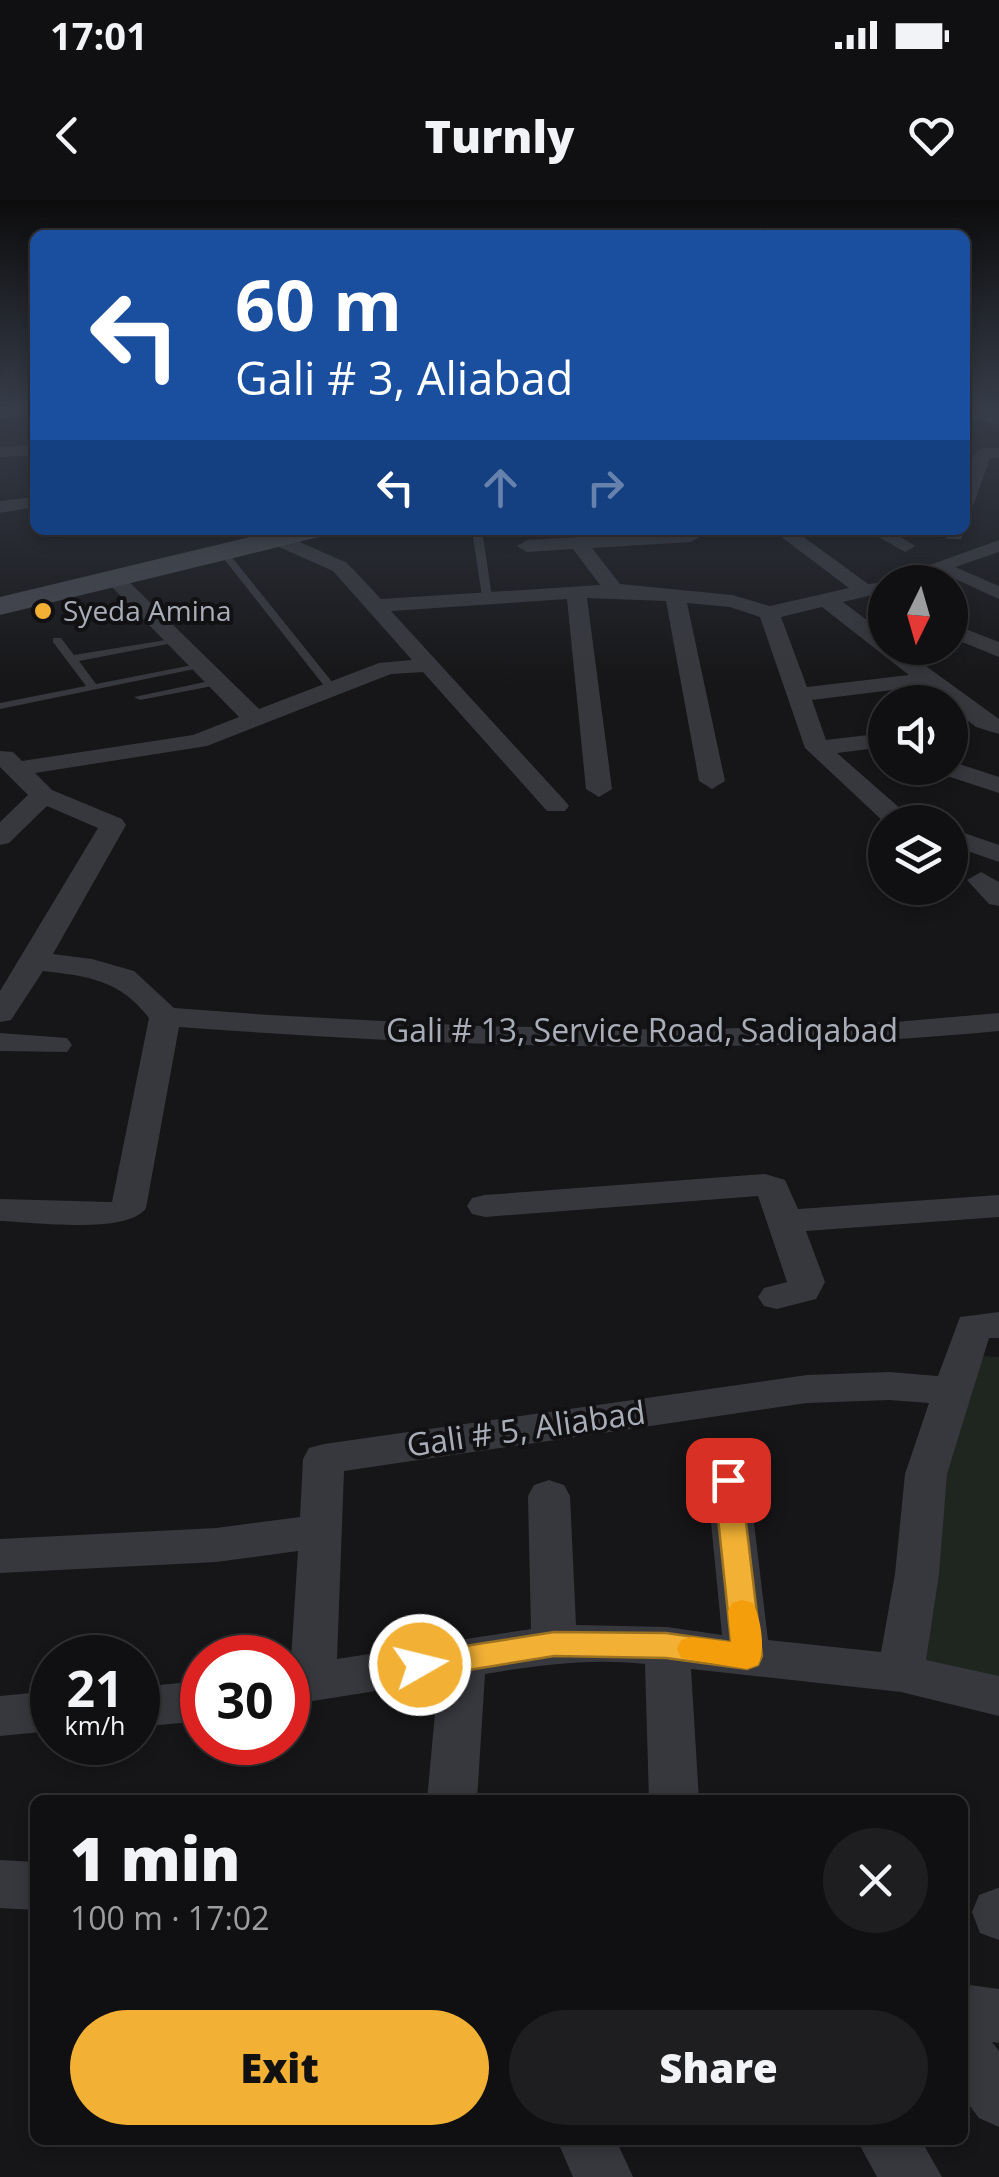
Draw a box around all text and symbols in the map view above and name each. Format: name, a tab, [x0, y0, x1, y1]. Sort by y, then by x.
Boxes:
text: 17:01	[50, 9, 148, 61]
text: Turnly	[425, 105, 575, 166]
icon: back	[40, 108, 95, 163]
icon: heart	[904, 108, 959, 163]
text: 60 m	[235, 256, 402, 352]
icon: left	[70, 270, 200, 400]
text: Gali # 3, Aliabad	[235, 347, 573, 408]
icon: left	[368, 460, 423, 515]
icon: ahead	[473, 460, 528, 515]
icon: right	[578, 460, 633, 515]
north arrow	[868, 565, 968, 665]
map controls	[868, 565, 968, 905]
place label: Syeda Amina	[63, 591, 232, 629]
marker: Syeda Amina	[32, 600, 54, 622]
button: sound	[868, 685, 968, 785]
button: layers	[868, 805, 968, 905]
street label: Gali # 13, Service Road, Sadiqabad	[386, 1008, 898, 1051]
street label: Gali # 5, Aliabad	[404, 1389, 648, 1466]
pin	[686, 1438, 771, 1523]
icon: arrive	[701, 1453, 756, 1508]
position arrow	[368, 1613, 472, 1717]
speed limit sign: 30	[180, 1635, 310, 1765]
text: 21	[66, 1654, 124, 1722]
text: km/h	[65, 1708, 125, 1742]
text: 1 min	[70, 1817, 240, 1899]
button: close	[823, 1828, 928, 1933]
text: 100 m · 17:02	[70, 1896, 269, 1939]
button: Exit	[70, 2010, 489, 2125]
button: Share	[509, 2010, 928, 2125]

